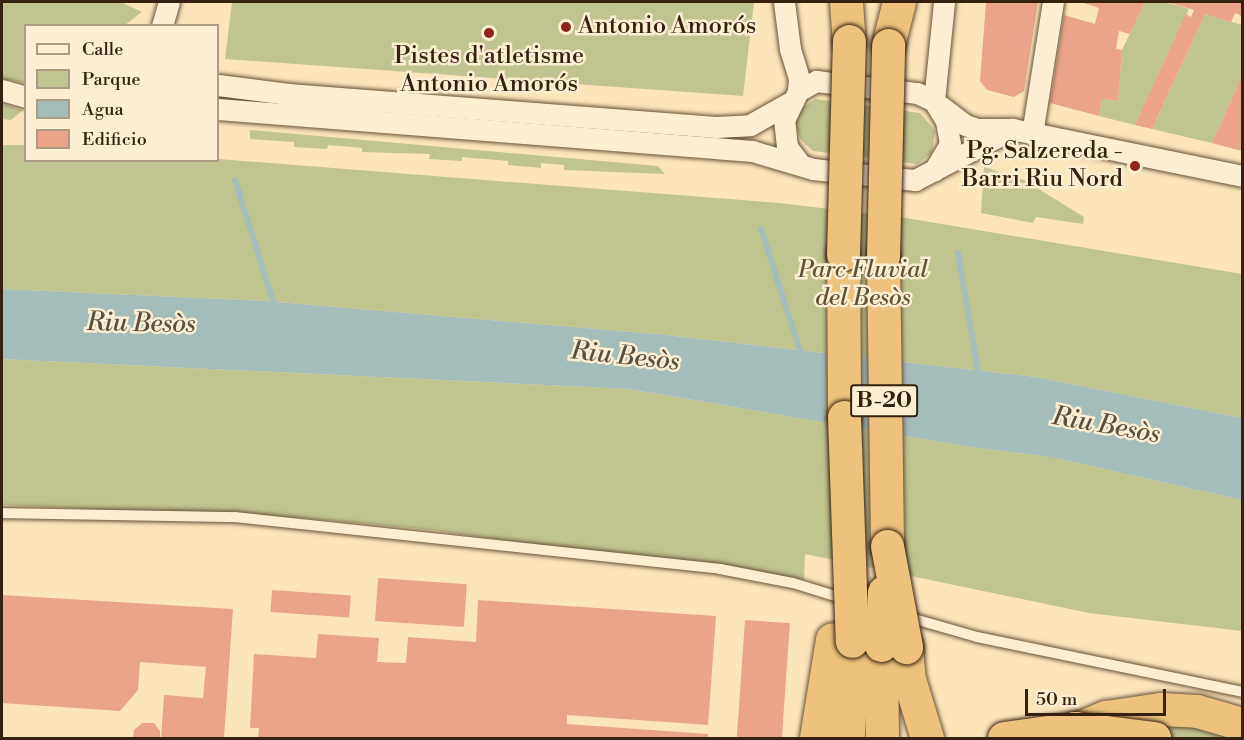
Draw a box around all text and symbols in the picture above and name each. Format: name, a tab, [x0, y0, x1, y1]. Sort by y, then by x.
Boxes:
place label: Antonio Amorós	[578, 13, 756, 41]
marker: Antonio Amorós	[559, 20, 573, 34]
legend	[24, 24, 219, 162]
marker: Pistes d'atletisme Antonio Amorós	[482, 26, 496, 40]
text: Calle	[82, 38, 123, 61]
place label: Pistes d'atletisme Antonio Amorós	[394, 43, 584, 99]
text: Parque	[82, 68, 141, 91]
text: Agua	[82, 98, 124, 121]
text: Edificio	[82, 128, 147, 151]
place label: Pg. Salzereda - Barri Riu Nord	[961, 138, 1123, 194]
marker: Pg. Salzereda - Barri Riu Nord	[1128, 159, 1142, 173]
park label: Parc Fluvial del Besòs	[798, 257, 928, 313]
water label: Riu Besòs	[86, 307, 196, 341]
water label: Riu Besòs	[569, 336, 681, 378]
road number: B-20	[850, 382, 918, 420]
water label: Riu Besòs	[1049, 401, 1163, 451]
scale bar	[1028, 677, 1169, 715]
text: 50 m	[1036, 688, 1077, 711]

